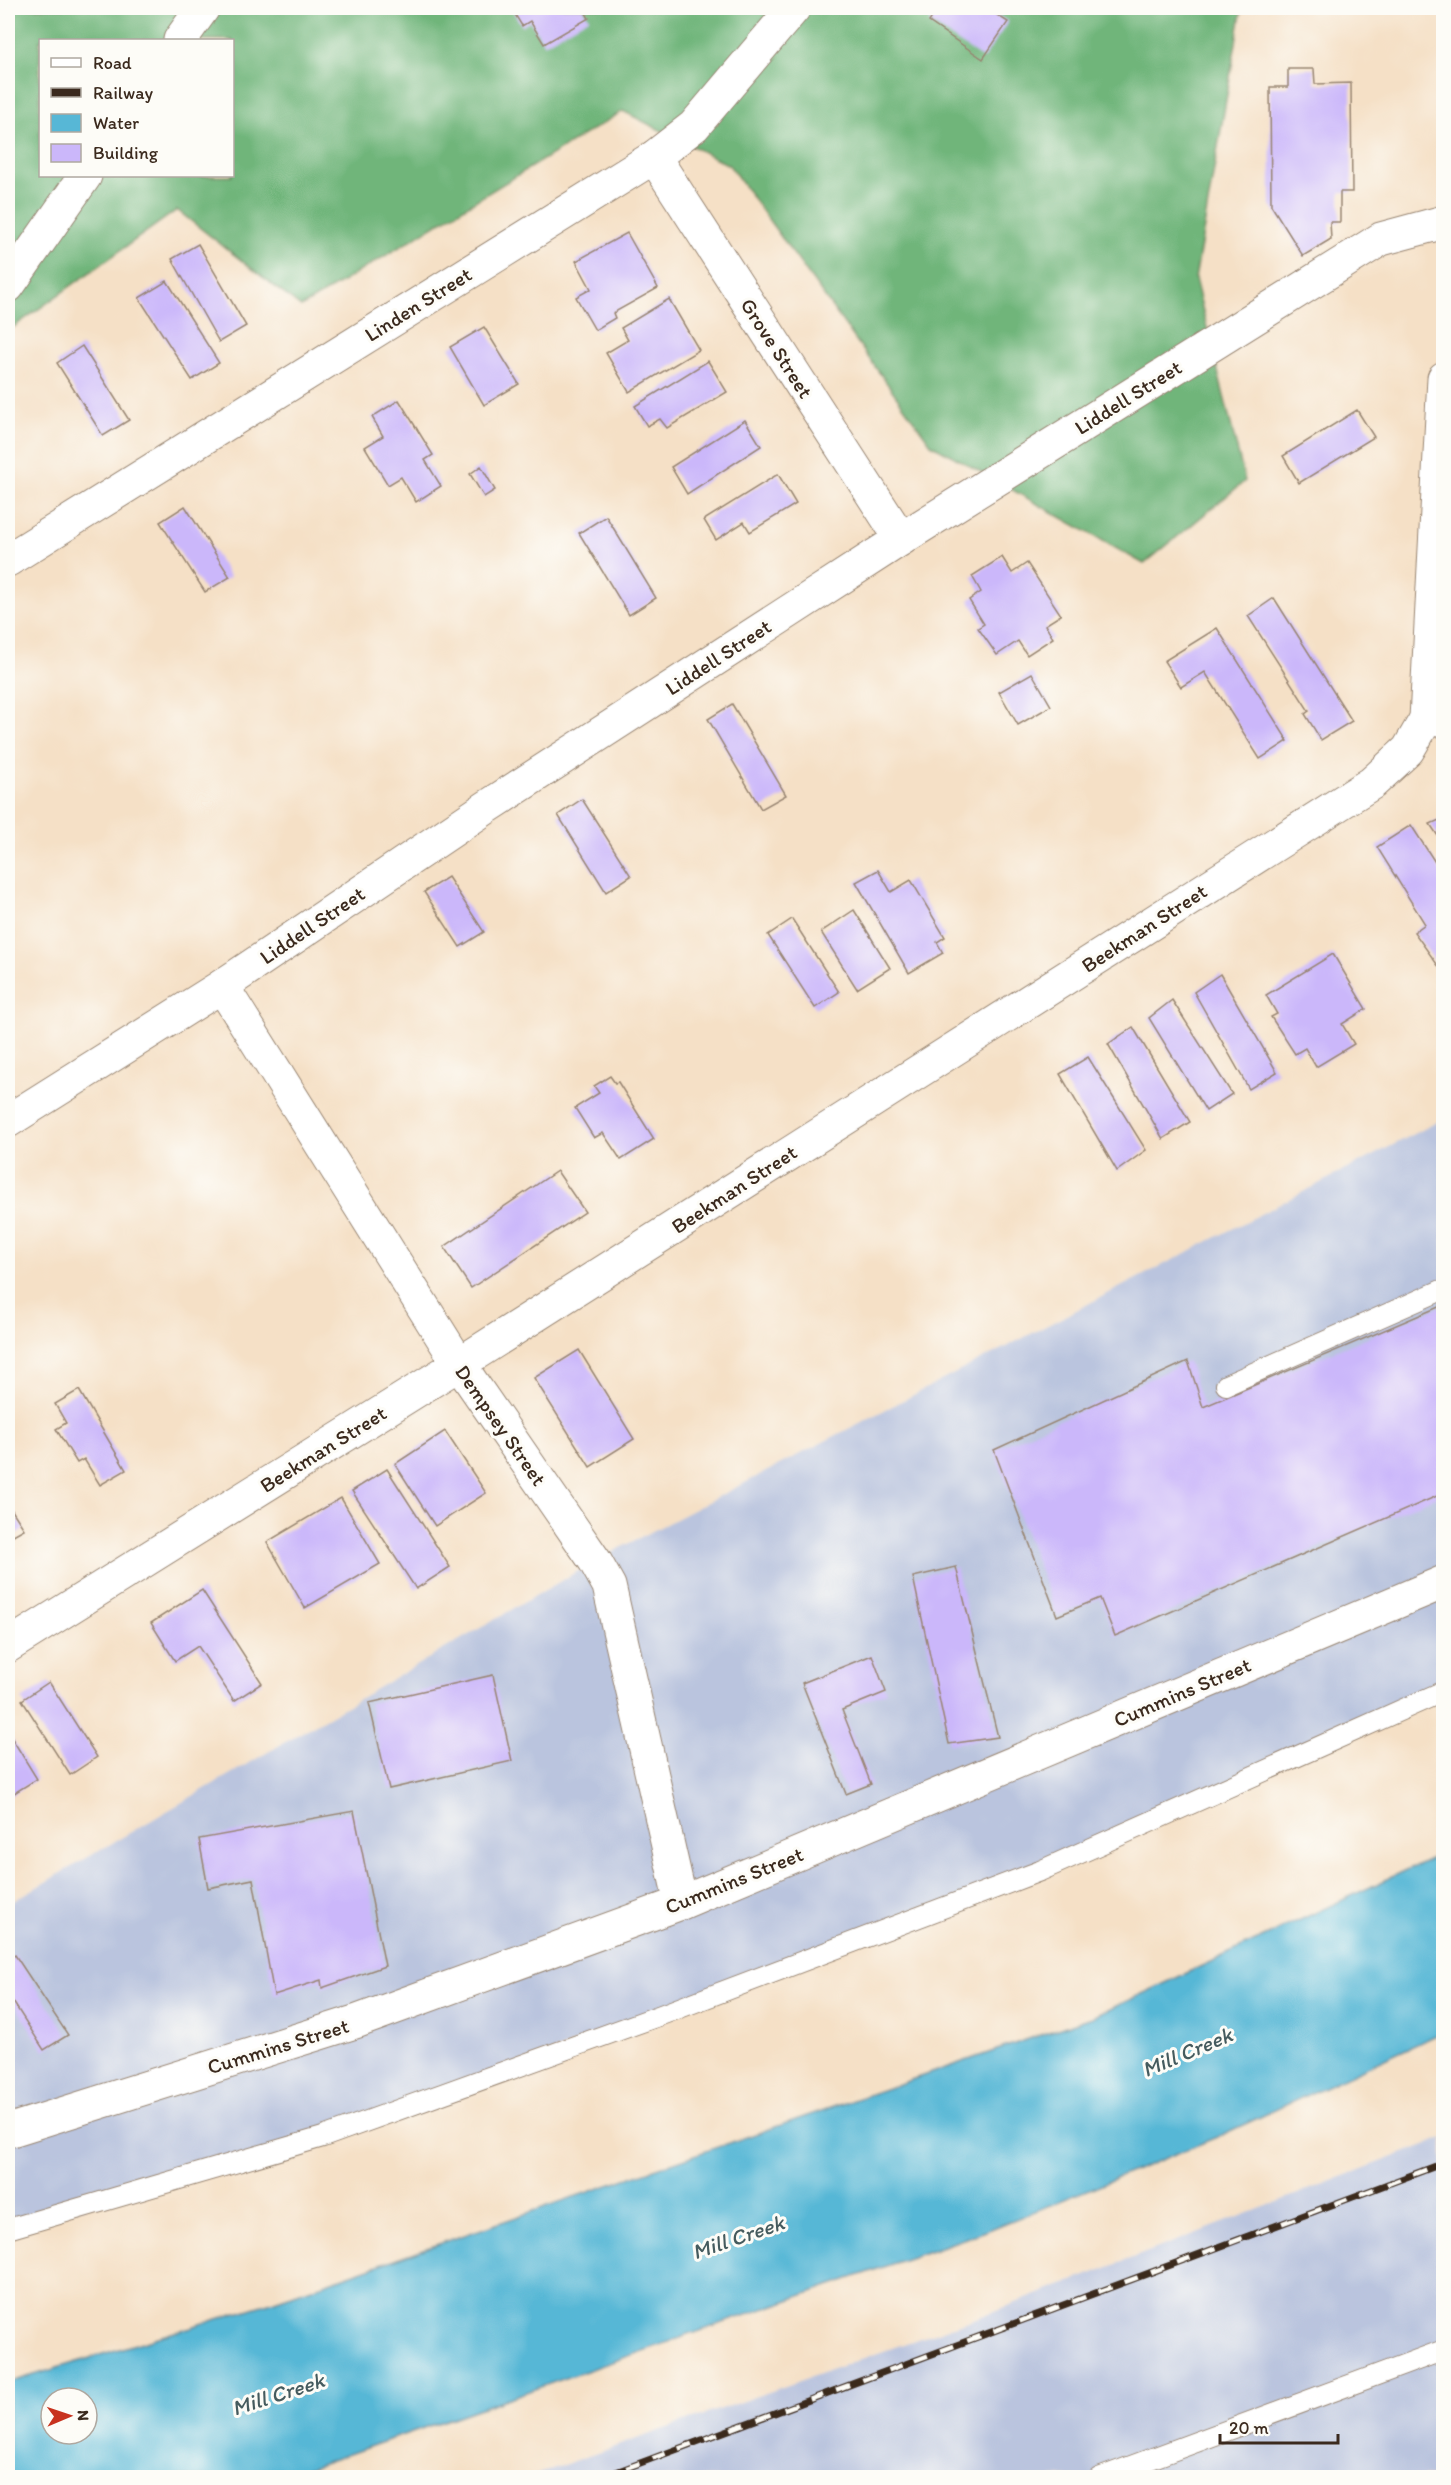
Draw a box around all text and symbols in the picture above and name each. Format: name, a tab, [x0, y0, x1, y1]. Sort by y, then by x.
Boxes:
legend	[39, 39, 234, 177]
text: Road	[93, 52, 132, 74]
text: Railway	[93, 82, 154, 104]
text: Water	[93, 112, 139, 134]
text: Building	[93, 142, 159, 164]
street label: Linden Street	[360, 261, 476, 347]
street label: Grove Street	[735, 293, 819, 403]
street label: Liddell Street	[1070, 354, 1186, 440]
street label: Liddell Street	[660, 613, 776, 701]
street label: Beekman Street	[1077, 878, 1211, 978]
street label: Liddell Street	[255, 881, 369, 969]
street label: Beekman Street	[667, 1139, 801, 1239]
street label: Dempsey Street	[450, 1360, 552, 1490]
street label: Beekman Street	[255, 1400, 391, 1498]
street label: Cummins Street	[1110, 1652, 1255, 1732]
street label: Cummins Street	[661, 1841, 807, 1919]
street label: Cummins Street	[204, 2013, 352, 2079]
water label: Mill Creek	[1138, 2020, 1238, 2083]
water label: Mill Creek	[688, 2208, 789, 2265]
water label: Mill Creek	[228, 2366, 329, 2422]
north arrow	[39, 2386, 99, 2446]
scale bar	[1220, 2407, 1338, 2445]
text: N	[74, 2410, 93, 2421]
text: 20 m	[1229, 2417, 1269, 2439]

